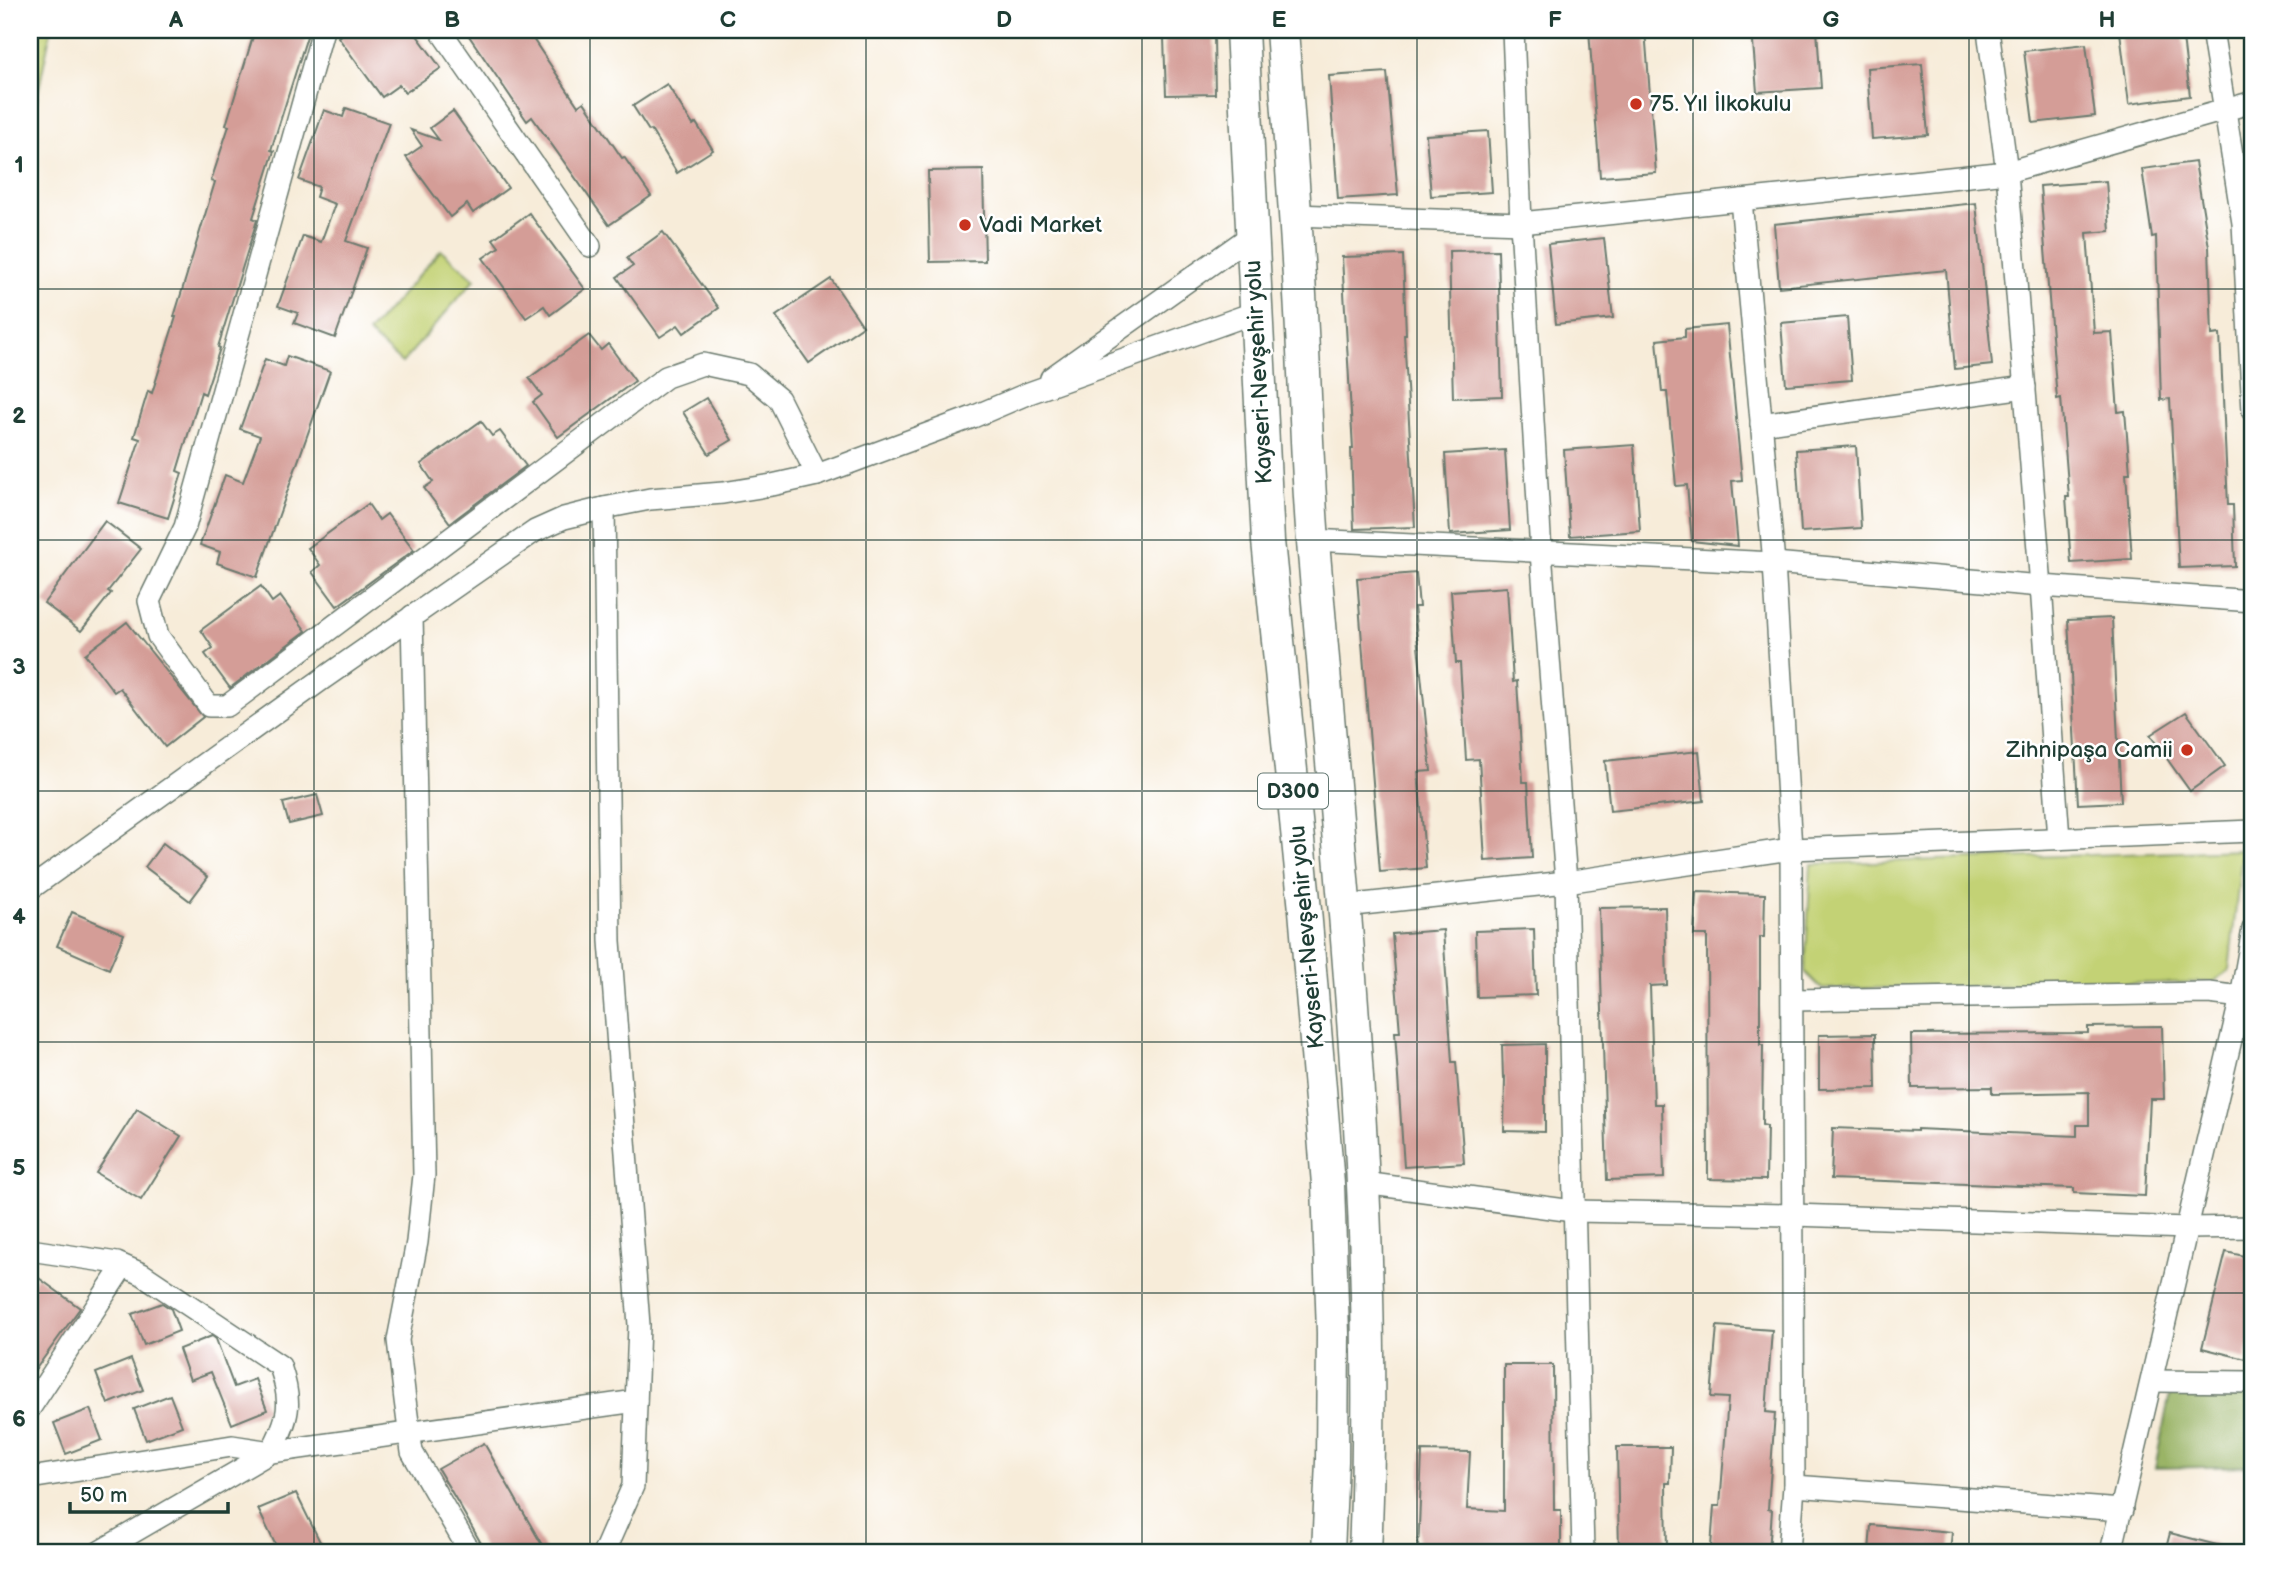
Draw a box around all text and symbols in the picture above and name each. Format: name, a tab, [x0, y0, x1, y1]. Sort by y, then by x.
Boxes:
text: A	[168, 6, 184, 34]
text: B	[444, 6, 460, 34]
text: C	[720, 6, 736, 34]
text: D	[996, 6, 1012, 34]
text: E	[1272, 6, 1287, 34]
text: F	[1548, 6, 1562, 34]
text: G	[1823, 6, 1840, 34]
text: H	[2098, 6, 2116, 34]
place label: 75. Yıl İlkokulu	[1650, 90, 1792, 118]
marker: 75. Yıl İlkokulu	[1628, 96, 1644, 112]
text: 1	[14, 151, 24, 179]
place label: Vadi Market	[979, 211, 1102, 239]
marker: Vadi Market	[957, 217, 973, 233]
street label: Kayseri-Nevşehir yolu	[1239, 259, 1279, 485]
text: 2	[12, 402, 26, 430]
text: 3	[12, 653, 26, 681]
place label: Zihnipaşa Camii	[2005, 736, 2173, 764]
marker: Zihnipaşa Camii	[2179, 742, 2195, 758]
road number: D300	[1258, 774, 1328, 808]
street label: Kayseri-Nevşehir yolu	[1283, 824, 1331, 1050]
text: 4	[12, 903, 26, 931]
text: 5	[12, 1154, 26, 1182]
text: 6	[12, 1405, 26, 1433]
scale bar	[70, 1470, 228, 1514]
text: 50 m	[80, 1483, 127, 1508]

